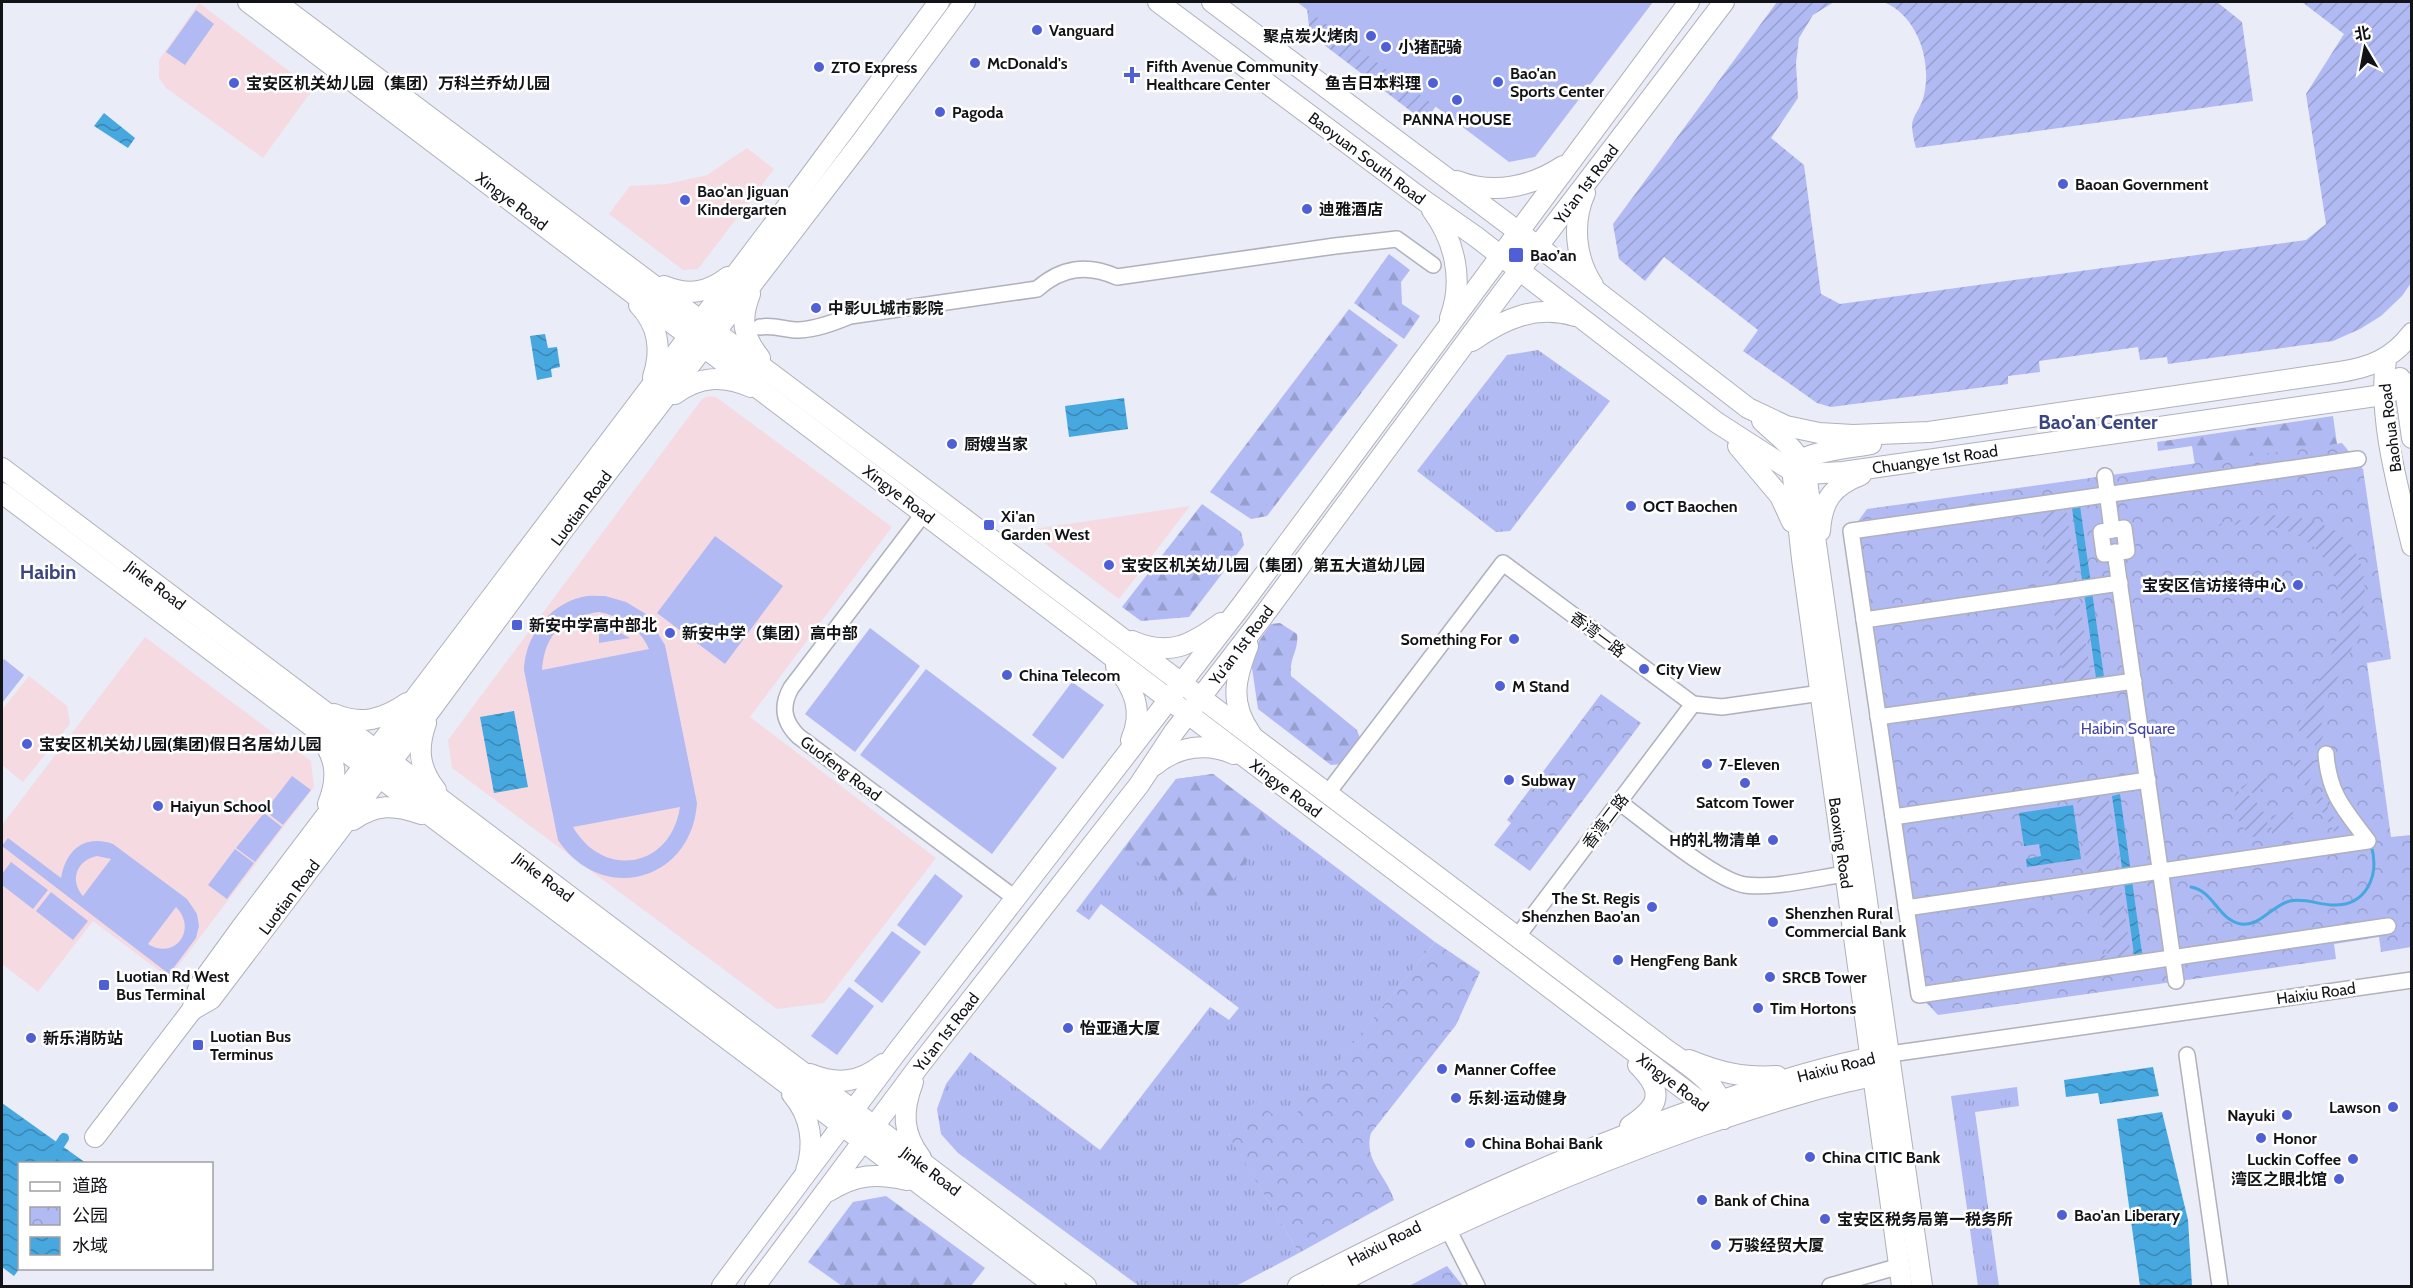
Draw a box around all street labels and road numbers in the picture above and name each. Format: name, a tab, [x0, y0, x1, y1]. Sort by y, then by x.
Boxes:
street label: Baoyuan South Road	[1304, 108, 1429, 209]
street label: Yu'an 1st Road	[1550, 141, 1622, 229]
street label: Xingye Road	[472, 168, 551, 234]
street label: Baohua Road	[2376, 383, 2405, 473]
street label: Chuangye 1st Road	[1871, 441, 1999, 478]
street label: Xingye Road	[859, 461, 938, 527]
street label: Luotian Road	[547, 467, 616, 549]
street label: Jinke Road	[121, 556, 189, 614]
street label: Yu'an 1st Road	[1205, 602, 1277, 690]
street label: 香湾一路	[1566, 608, 1629, 661]
street label: Guofeng Road	[797, 732, 885, 805]
street label: Xingye Road	[1246, 755, 1325, 821]
street label: 香湾二路	[1579, 790, 1632, 853]
street label: Baoxing Road	[1825, 796, 1856, 890]
street label: Jinke Road	[509, 848, 577, 906]
street label: Luotian Road	[255, 856, 324, 938]
street label: Haixiu Road	[2275, 979, 2357, 1008]
street label: Yu'an 1st Road	[909, 989, 983, 1076]
street label: Xingye Road	[1633, 1049, 1712, 1115]
street label: Haixiu Road	[1795, 1049, 1877, 1086]
street label: Jinke Road	[896, 1142, 964, 1200]
street label: Haixiu Road	[1344, 1217, 1424, 1270]

